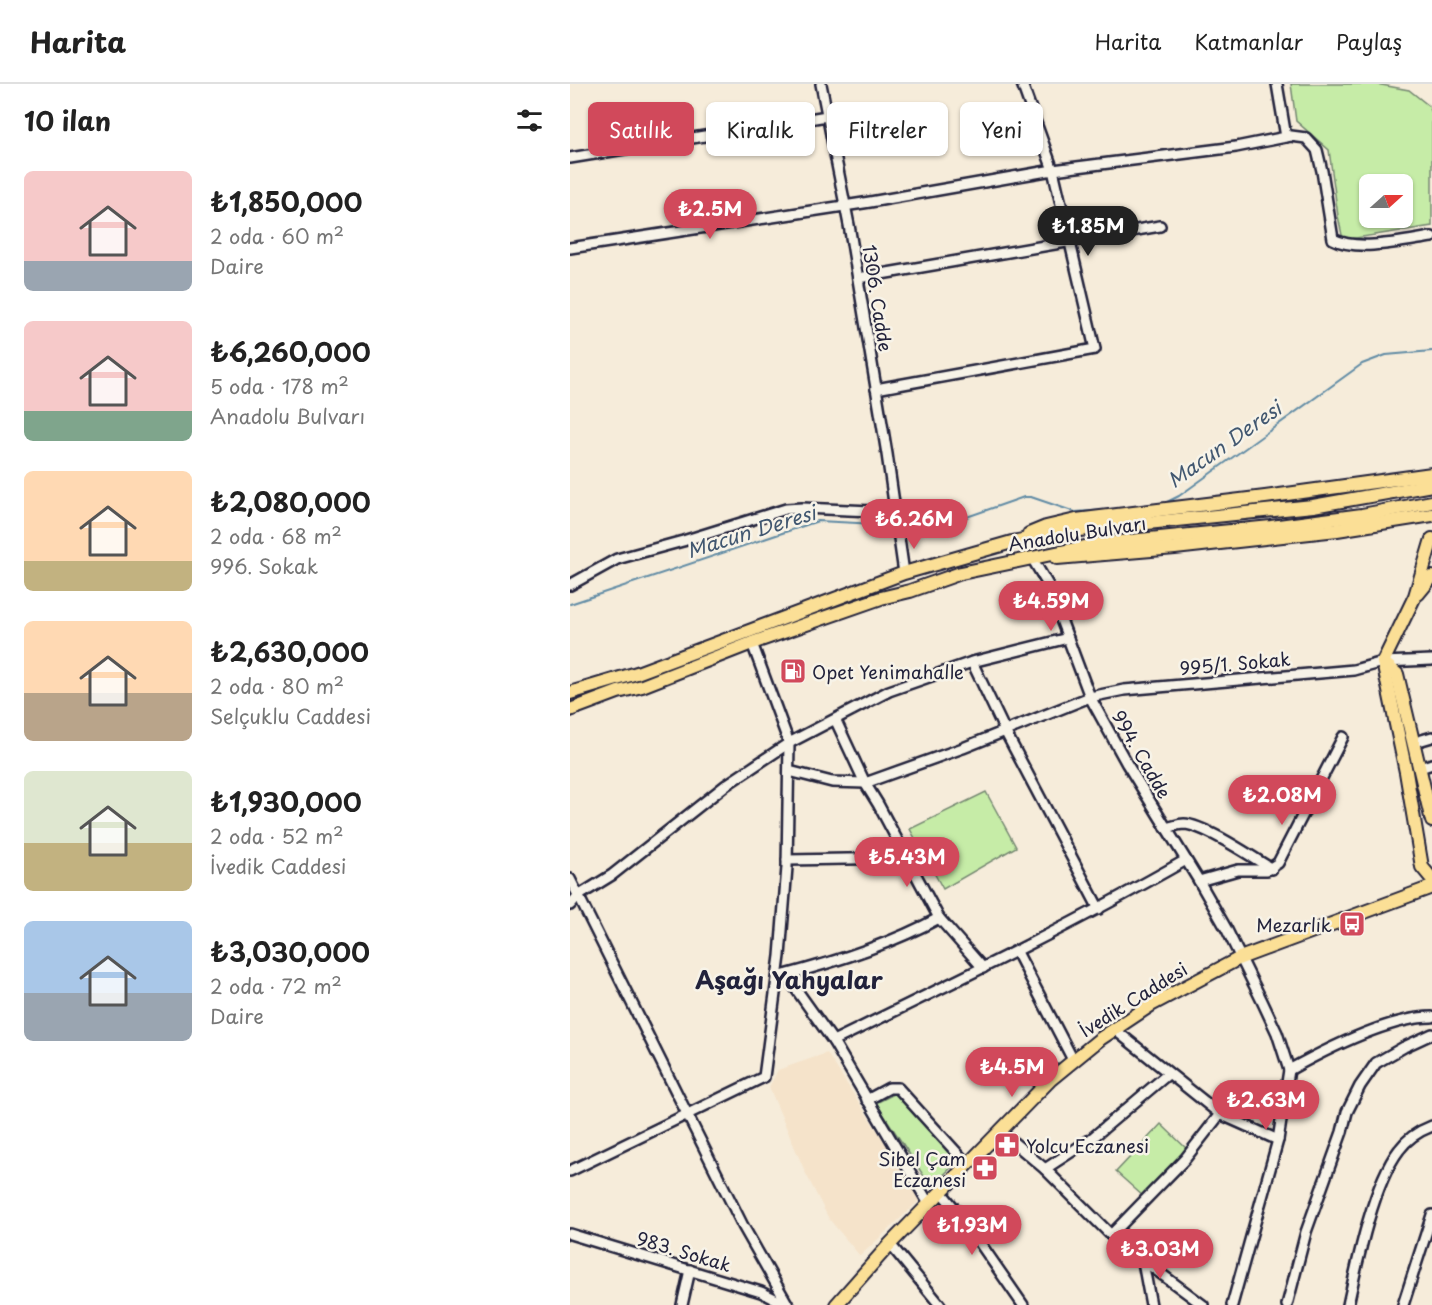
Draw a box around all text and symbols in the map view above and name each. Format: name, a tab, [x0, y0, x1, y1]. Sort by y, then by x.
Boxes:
text: Harita	[30, 20, 126, 63]
text: Harita	[1095, 25, 1161, 57]
text: Katmanlar	[1194, 25, 1303, 57]
text: Paylaş	[1336, 25, 1402, 57]
text: 10 ilan	[24, 101, 111, 140]
chip: Satılık	[588, 102, 694, 156]
chip: Kiralık	[706, 102, 815, 156]
chip: Filtreler	[827, 102, 948, 156]
chip: Yeni	[960, 102, 1043, 156]
icon: filters	[513, 104, 546, 137]
north arrow	[1359, 174, 1413, 228]
map controls	[1359, 174, 1413, 228]
text: ₺1,850,000	[210, 182, 362, 221]
pin: ₺2.5M	[668, 189, 752, 240]
text: ₺2.5M	[678, 193, 742, 223]
icon: home	[72, 195, 144, 267]
pin: ₺1.85M	[1039, 206, 1137, 257]
text: ₺1.85M	[1052, 210, 1124, 240]
text: 2 oda · 60 m²	[210, 221, 344, 251]
street label: 1306. Cadde	[856, 243, 900, 353]
text: Daire	[210, 251, 264, 281]
text: ₺6,260,000	[210, 332, 371, 371]
icon: home	[72, 345, 144, 417]
text: 5 oda · 178 m²	[210, 371, 349, 401]
water label: Macun Deresi	[1161, 392, 1290, 495]
text: Anadolu Bulvarı	[210, 401, 365, 431]
text: ₺2,080,000	[210, 482, 371, 521]
icon: home	[72, 495, 144, 567]
water label: Macun Deresi	[683, 496, 822, 565]
pin: ₺6.26M	[865, 499, 963, 550]
text: ₺6.26M	[875, 503, 953, 533]
street label: Anadolu Bulvarı	[1006, 509, 1148, 557]
text: 2 oda · 68 m²	[210, 521, 342, 551]
text: 996. Sokak	[210, 551, 318, 581]
pin: ₺4.59M	[1002, 581, 1100, 632]
text: ₺4.59M	[1013, 585, 1089, 615]
text: ₺2,630,000	[210, 632, 369, 671]
icon: home	[72, 645, 144, 717]
street label: 995/1. Sokak	[1179, 645, 1291, 681]
fuel station icon: Opet Yenimahalle	[778, 656, 808, 686]
place label: Opet Yenimahalle	[812, 658, 964, 685]
text: 2 oda · 80 m²	[210, 671, 344, 701]
text: Selçuklu Caddesi	[210, 701, 371, 731]
street label: 994. Cadde	[1106, 705, 1178, 803]
pin: ₺2.08M	[1233, 775, 1331, 826]
text: ₺2.08M	[1242, 779, 1322, 809]
text: ₺1,930,000	[210, 782, 362, 821]
icon: home	[72, 795, 144, 867]
text: 2 oda · 52 m²	[210, 821, 343, 851]
pin: ₺5.43M	[858, 837, 956, 888]
text: ₺5.43M	[868, 841, 946, 871]
text: İvedik Caddesi	[210, 851, 346, 881]
bus stop icon: Mezarlık	[1337, 909, 1367, 939]
place label: Mezarlık	[1256, 911, 1332, 938]
text: ₺3,030,000	[210, 932, 370, 971]
icon: home	[72, 945, 144, 1017]
street label: İvedik Caddesi	[1074, 955, 1192, 1043]
district label: Aşağı Yahyalar	[695, 961, 883, 997]
text: 2 oda · 72 m²	[210, 971, 342, 1001]
text: Daire	[210, 1001, 264, 1031]
pin: ₺4.5M	[970, 1047, 1054, 1098]
text: ₺4.5M	[979, 1051, 1045, 1081]
pin: ₺2.63M	[1217, 1080, 1315, 1131]
text: ₺2.63M	[1226, 1084, 1306, 1114]
pharmacy icon: Yolcu Eczanesi	[992, 1130, 1022, 1160]
place label: Yolcu Eczanesi	[1026, 1132, 1149, 1159]
place label: Sibel Çam Eczanesi	[878, 1145, 966, 1193]
pharmacy icon: Sibel Çam Eczanesi	[970, 1153, 1000, 1183]
pin: ₺1.93M	[923, 1205, 1021, 1256]
text: ₺1.93M	[936, 1209, 1008, 1239]
street label: 983. Sokak	[633, 1224, 735, 1278]
pin: ₺3.03M	[1111, 1229, 1209, 1280]
text: ₺3.03M	[1120, 1233, 1200, 1263]

